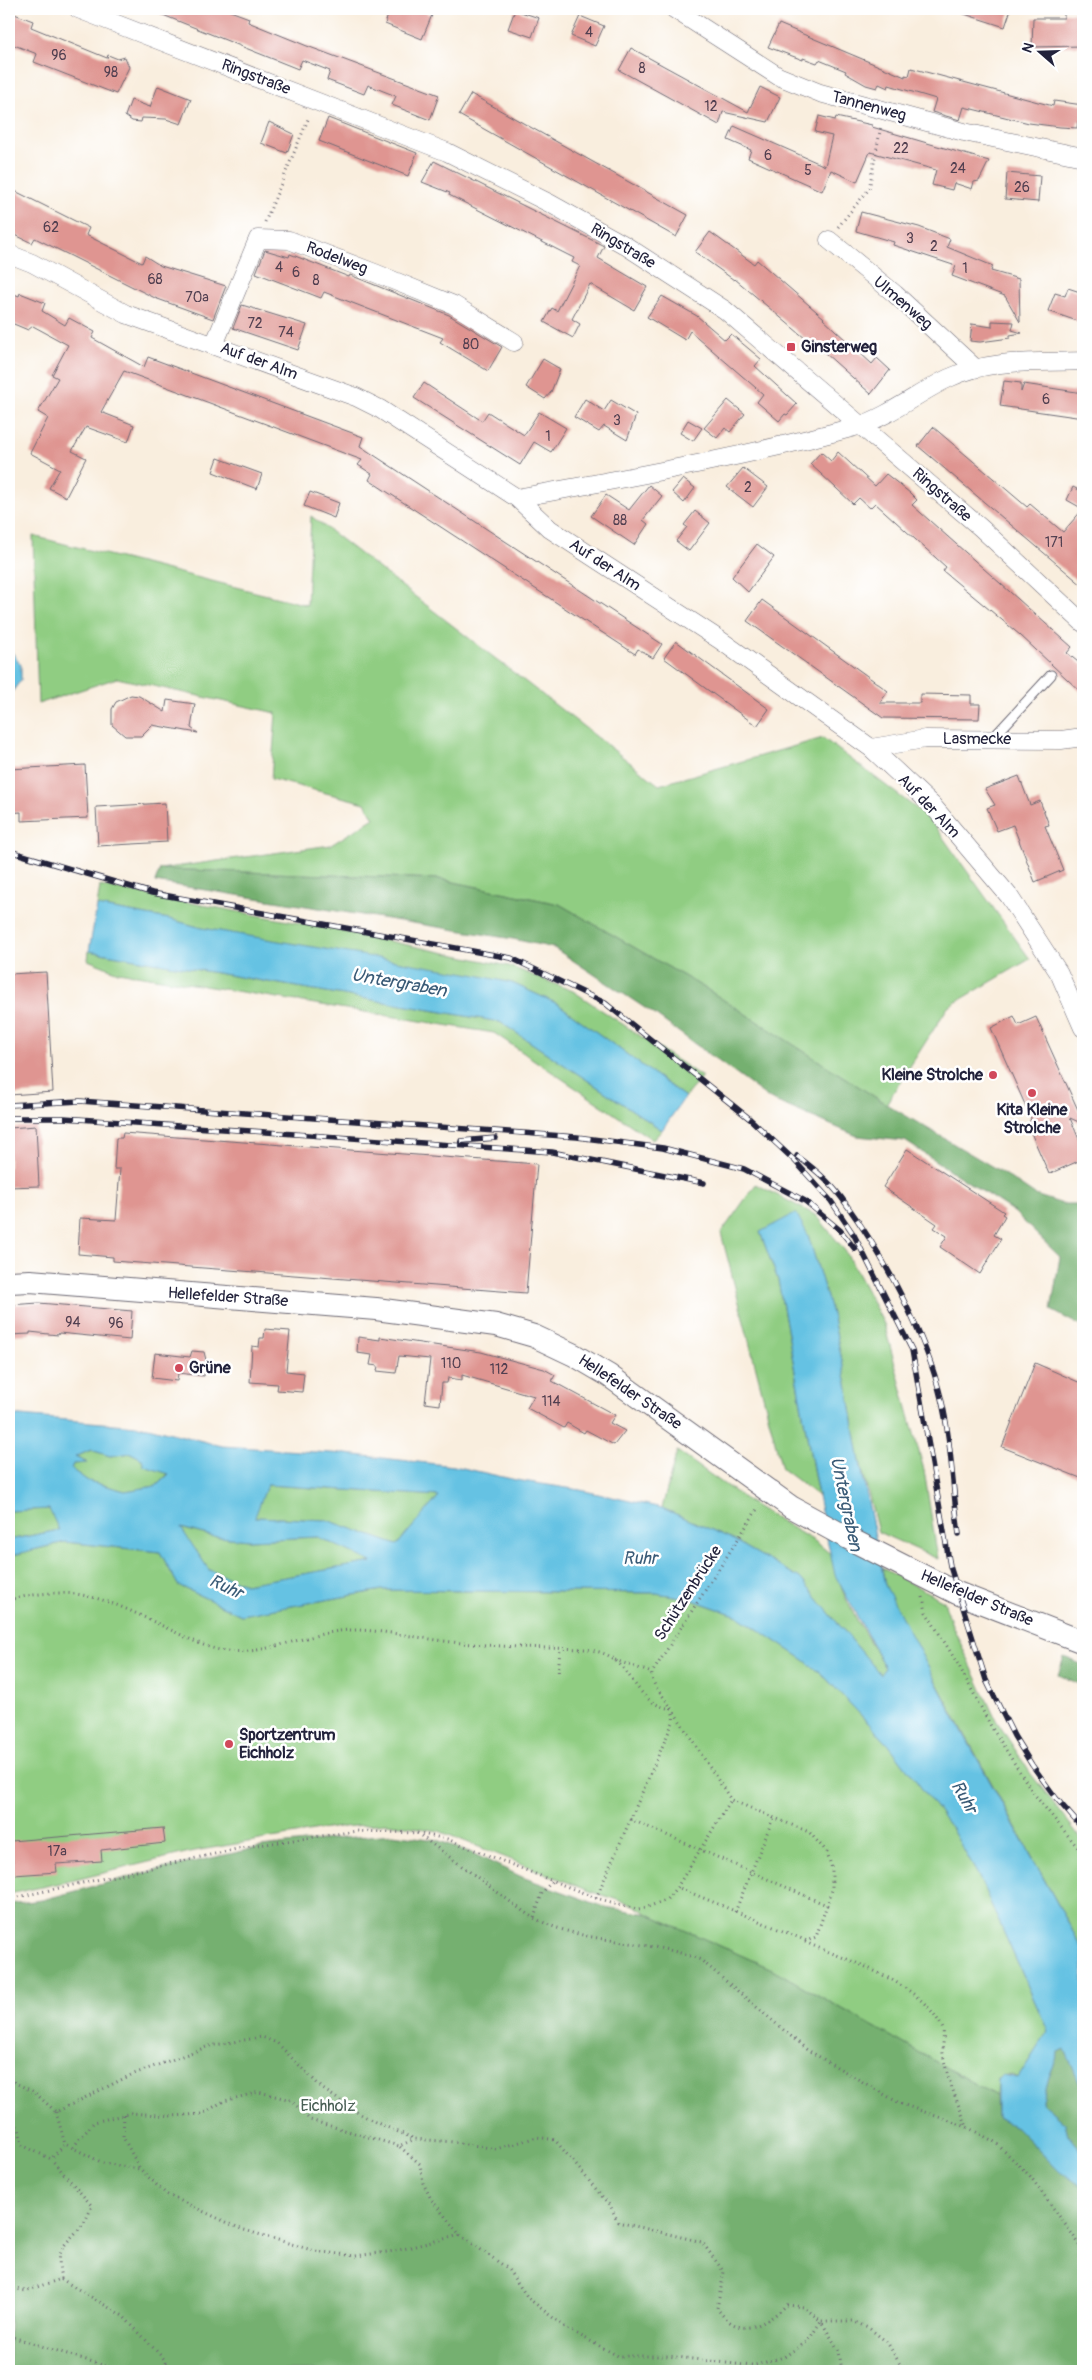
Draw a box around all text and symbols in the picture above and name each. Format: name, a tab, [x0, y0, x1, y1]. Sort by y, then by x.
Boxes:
house number: 4	[585, 24, 593, 41]
north arrow	[1014, 28, 1064, 78]
text: N	[1019, 40, 1038, 55]
house number: 96	[51, 47, 67, 64]
street label: Ringstraße	[219, 55, 293, 99]
house number: 8	[638, 60, 646, 77]
house number: 98	[104, 64, 118, 81]
street label: Tannenweg	[830, 86, 908, 126]
house number: 12	[704, 98, 718, 115]
house number: 22	[893, 140, 909, 157]
house number: 6	[764, 147, 772, 164]
house number: 24	[950, 160, 966, 177]
house number: 5	[804, 162, 812, 179]
house number: 26	[1014, 179, 1030, 196]
house number: 62	[43, 219, 59, 236]
street label: Ringstraße	[587, 219, 659, 273]
house number: 3	[906, 230, 914, 247]
street label: Rodelweg	[303, 237, 371, 279]
house number: 2	[930, 238, 938, 255]
house number: 4	[275, 259, 283, 276]
house number: 1	[962, 260, 968, 277]
house number: 6	[292, 264, 300, 281]
house number: 68	[147, 271, 163, 288]
house number: 8	[312, 272, 320, 289]
street label: Ulmenweg	[869, 272, 937, 334]
house number: 70a	[185, 289, 209, 306]
house number: 72	[247, 315, 263, 332]
house number: 74	[278, 324, 294, 341]
house number: 80	[463, 336, 479, 353]
place label: Ginsterweg	[801, 337, 877, 357]
street label: Auf der Alm	[217, 338, 301, 384]
marker: Ginsterweg	[785, 341, 797, 353]
house number: 6	[1042, 391, 1050, 408]
house number: 3	[613, 412, 621, 429]
house number: 1	[545, 428, 551, 445]
street label: Ringstraße	[908, 464, 976, 526]
house number: 2	[744, 479, 752, 496]
house number: 88	[613, 512, 627, 529]
street label: Auf der Alm	[565, 534, 645, 596]
house number: 171	[1045, 534, 1063, 551]
street label: Lasmecke	[943, 729, 1011, 749]
street label: Auf der Alm	[894, 770, 964, 842]
water label: Untergraben	[350, 963, 449, 1003]
place label: Kleine Strolche	[881, 1065, 984, 1085]
marker: Kleine Strolche	[987, 1069, 999, 1081]
marker: Kita Kleine Strolche	[1026, 1087, 1038, 1099]
place label: Kita Kleine Strolche	[997, 1100, 1069, 1138]
street label: Hellefelder Straße	[167, 1283, 289, 1311]
house number: 94	[65, 1314, 81, 1331]
house number: 96	[108, 1315, 124, 1332]
street label: Hellefelder Straße	[574, 1350, 686, 1434]
house number: 110	[441, 1355, 461, 1372]
place label: Grüne	[189, 1358, 232, 1378]
house number: 112	[490, 1361, 509, 1378]
marker: Grüne	[173, 1362, 185, 1374]
house number: 114	[541, 1393, 561, 1410]
water label: Untergraben	[825, 1455, 867, 1554]
street label: Schützenbrücke	[650, 1542, 726, 1644]
water label: Ruhr	[623, 1547, 660, 1570]
street label: Hellefelder Straße	[918, 1565, 1037, 1631]
water label: Ruhr	[206, 1569, 249, 1606]
place label: Sportzentrum Eichholz	[239, 1725, 335, 1763]
marker: Sportzentrum Eichholz	[223, 1738, 235, 1750]
water label: Ruhr	[945, 1776, 984, 1820]
house number: 17a	[47, 1843, 67, 1860]
park label: Eichholz	[300, 2096, 356, 2116]

